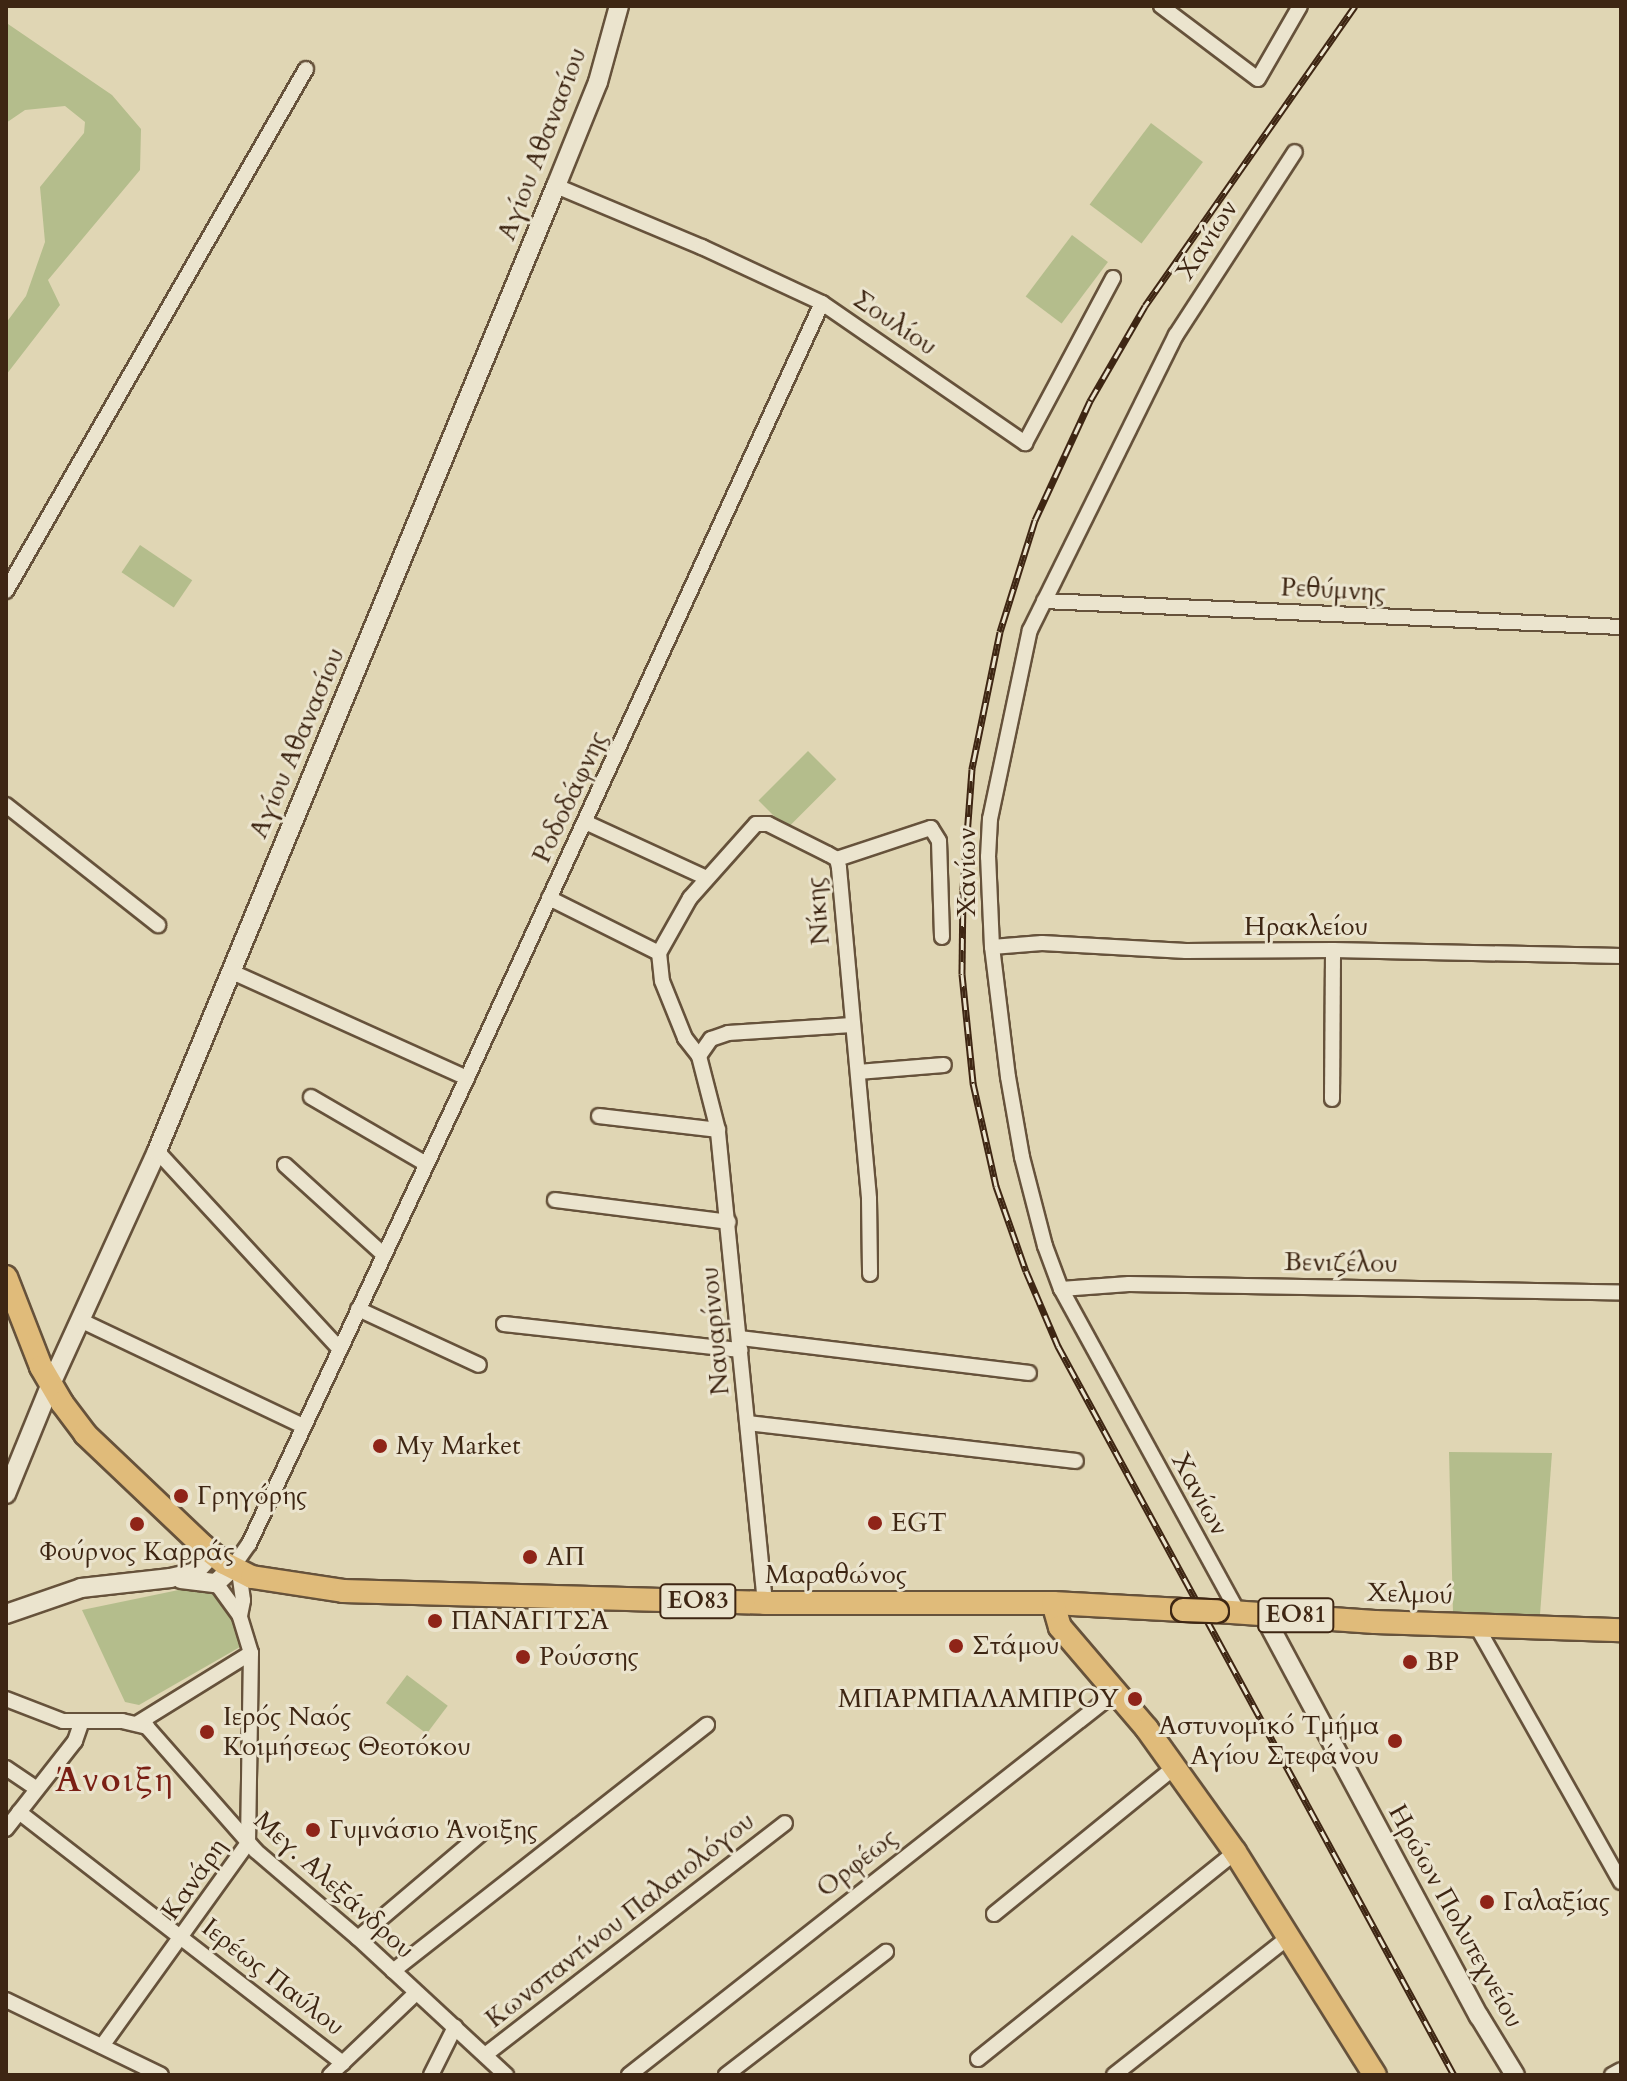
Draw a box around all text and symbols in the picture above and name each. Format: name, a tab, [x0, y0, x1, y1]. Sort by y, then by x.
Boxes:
street label: Αγίου Αθανασίου	[491, 43, 593, 245]
street label: Χανίων	[1170, 194, 1244, 286]
street label: Σουλίου	[847, 284, 943, 362]
street label: Ρεθύμνης	[1280, 572, 1386, 608]
street label: Αγίου Αθανασίου	[243, 643, 351, 843]
street label: Ροδοδάφνης	[526, 726, 614, 868]
street label: Χανίων	[951, 827, 983, 917]
street label: Νίκης	[799, 876, 837, 946]
street label: Ηρακλείου	[1244, 911, 1368, 943]
street label: Βενιζέλου	[1284, 1246, 1398, 1280]
street label: Ναυαρίνου	[694, 1265, 736, 1397]
place label: My Market	[396, 1430, 520, 1462]
marker: My Market	[371, 1437, 389, 1455]
street label: Χανίων	[1165, 1447, 1235, 1541]
place label: Γρηγόρης	[197, 1480, 307, 1512]
marker: Γρηγόρης	[172, 1487, 190, 1505]
place label: EGT	[891, 1507, 947, 1539]
marker: EGT	[866, 1514, 884, 1532]
marker: Φούρνος Καρράς	[128, 1515, 146, 1533]
place label: Φούρνος Καρράς	[40, 1536, 234, 1568]
place label: ΑΠ	[546, 1541, 585, 1573]
marker: ΑΠ	[521, 1548, 539, 1566]
street label: Μαραθώνος	[765, 1559, 907, 1591]
street label: Χελμού	[1366, 1577, 1454, 1611]
road number: ΕΟ83	[658, 1581, 738, 1621]
road number: ΕΟ81	[1256, 1595, 1336, 1635]
place label: ΠΑΝΑΓΙΤΣΑ	[451, 1605, 609, 1637]
marker: ΠΑΝΑΓΙΤΣΑ	[426, 1612, 444, 1630]
place label: Στάμου	[972, 1630, 1059, 1662]
marker: Στάμου	[947, 1637, 965, 1655]
place label: Ρούσσης	[539, 1641, 639, 1673]
place label: BP	[1426, 1646, 1459, 1678]
marker: Ρούσσης	[514, 1648, 532, 1666]
marker: BP	[1401, 1653, 1419, 1671]
place label: ΜΠΑΡΜΠΑΛΑΜΠΡΟΥ	[838, 1683, 1119, 1715]
marker: ΜΠΑΡΜΠΑΛΑΜΠΡΟΥ	[1126, 1690, 1144, 1708]
place label: Ιερός Ναός Κοιμήσεως Θεοτόκου	[223, 1701, 471, 1762]
place label: Αστυνομικό Τμήμα Αγίου Στεφάνου	[1158, 1710, 1379, 1772]
marker: Ιερός Ναός Κοιμήσεως Θεοτόκου	[198, 1723, 216, 1741]
marker: Αστυνομικό Τμήμα Αγίου Στεφάνου	[1386, 1732, 1404, 1750]
district label: Άνοιξη	[56, 1761, 174, 1801]
street label: Ηρώων Πολυτεχνείου	[1382, 1799, 1530, 2033]
street label: Μεγ. Αλεξάνδρου	[247, 1805, 421, 1965]
street label: Κωνσταντίνου Παλαιολόγου	[479, 1805, 761, 2035]
place label: Γυμνάσιο Άνοιξης	[329, 1814, 538, 1846]
marker: Γυμνάσιο Άνοιξης	[304, 1821, 322, 1839]
street label: Ορφέως	[811, 1822, 903, 1904]
street label: Κανάρη	[155, 1832, 233, 1926]
place label: Γαλαξίας	[1503, 1886, 1610, 1918]
marker: Γαλαξίας	[1478, 1893, 1496, 1911]
street label: Ιερέως Παύλου	[195, 1912, 351, 2042]

